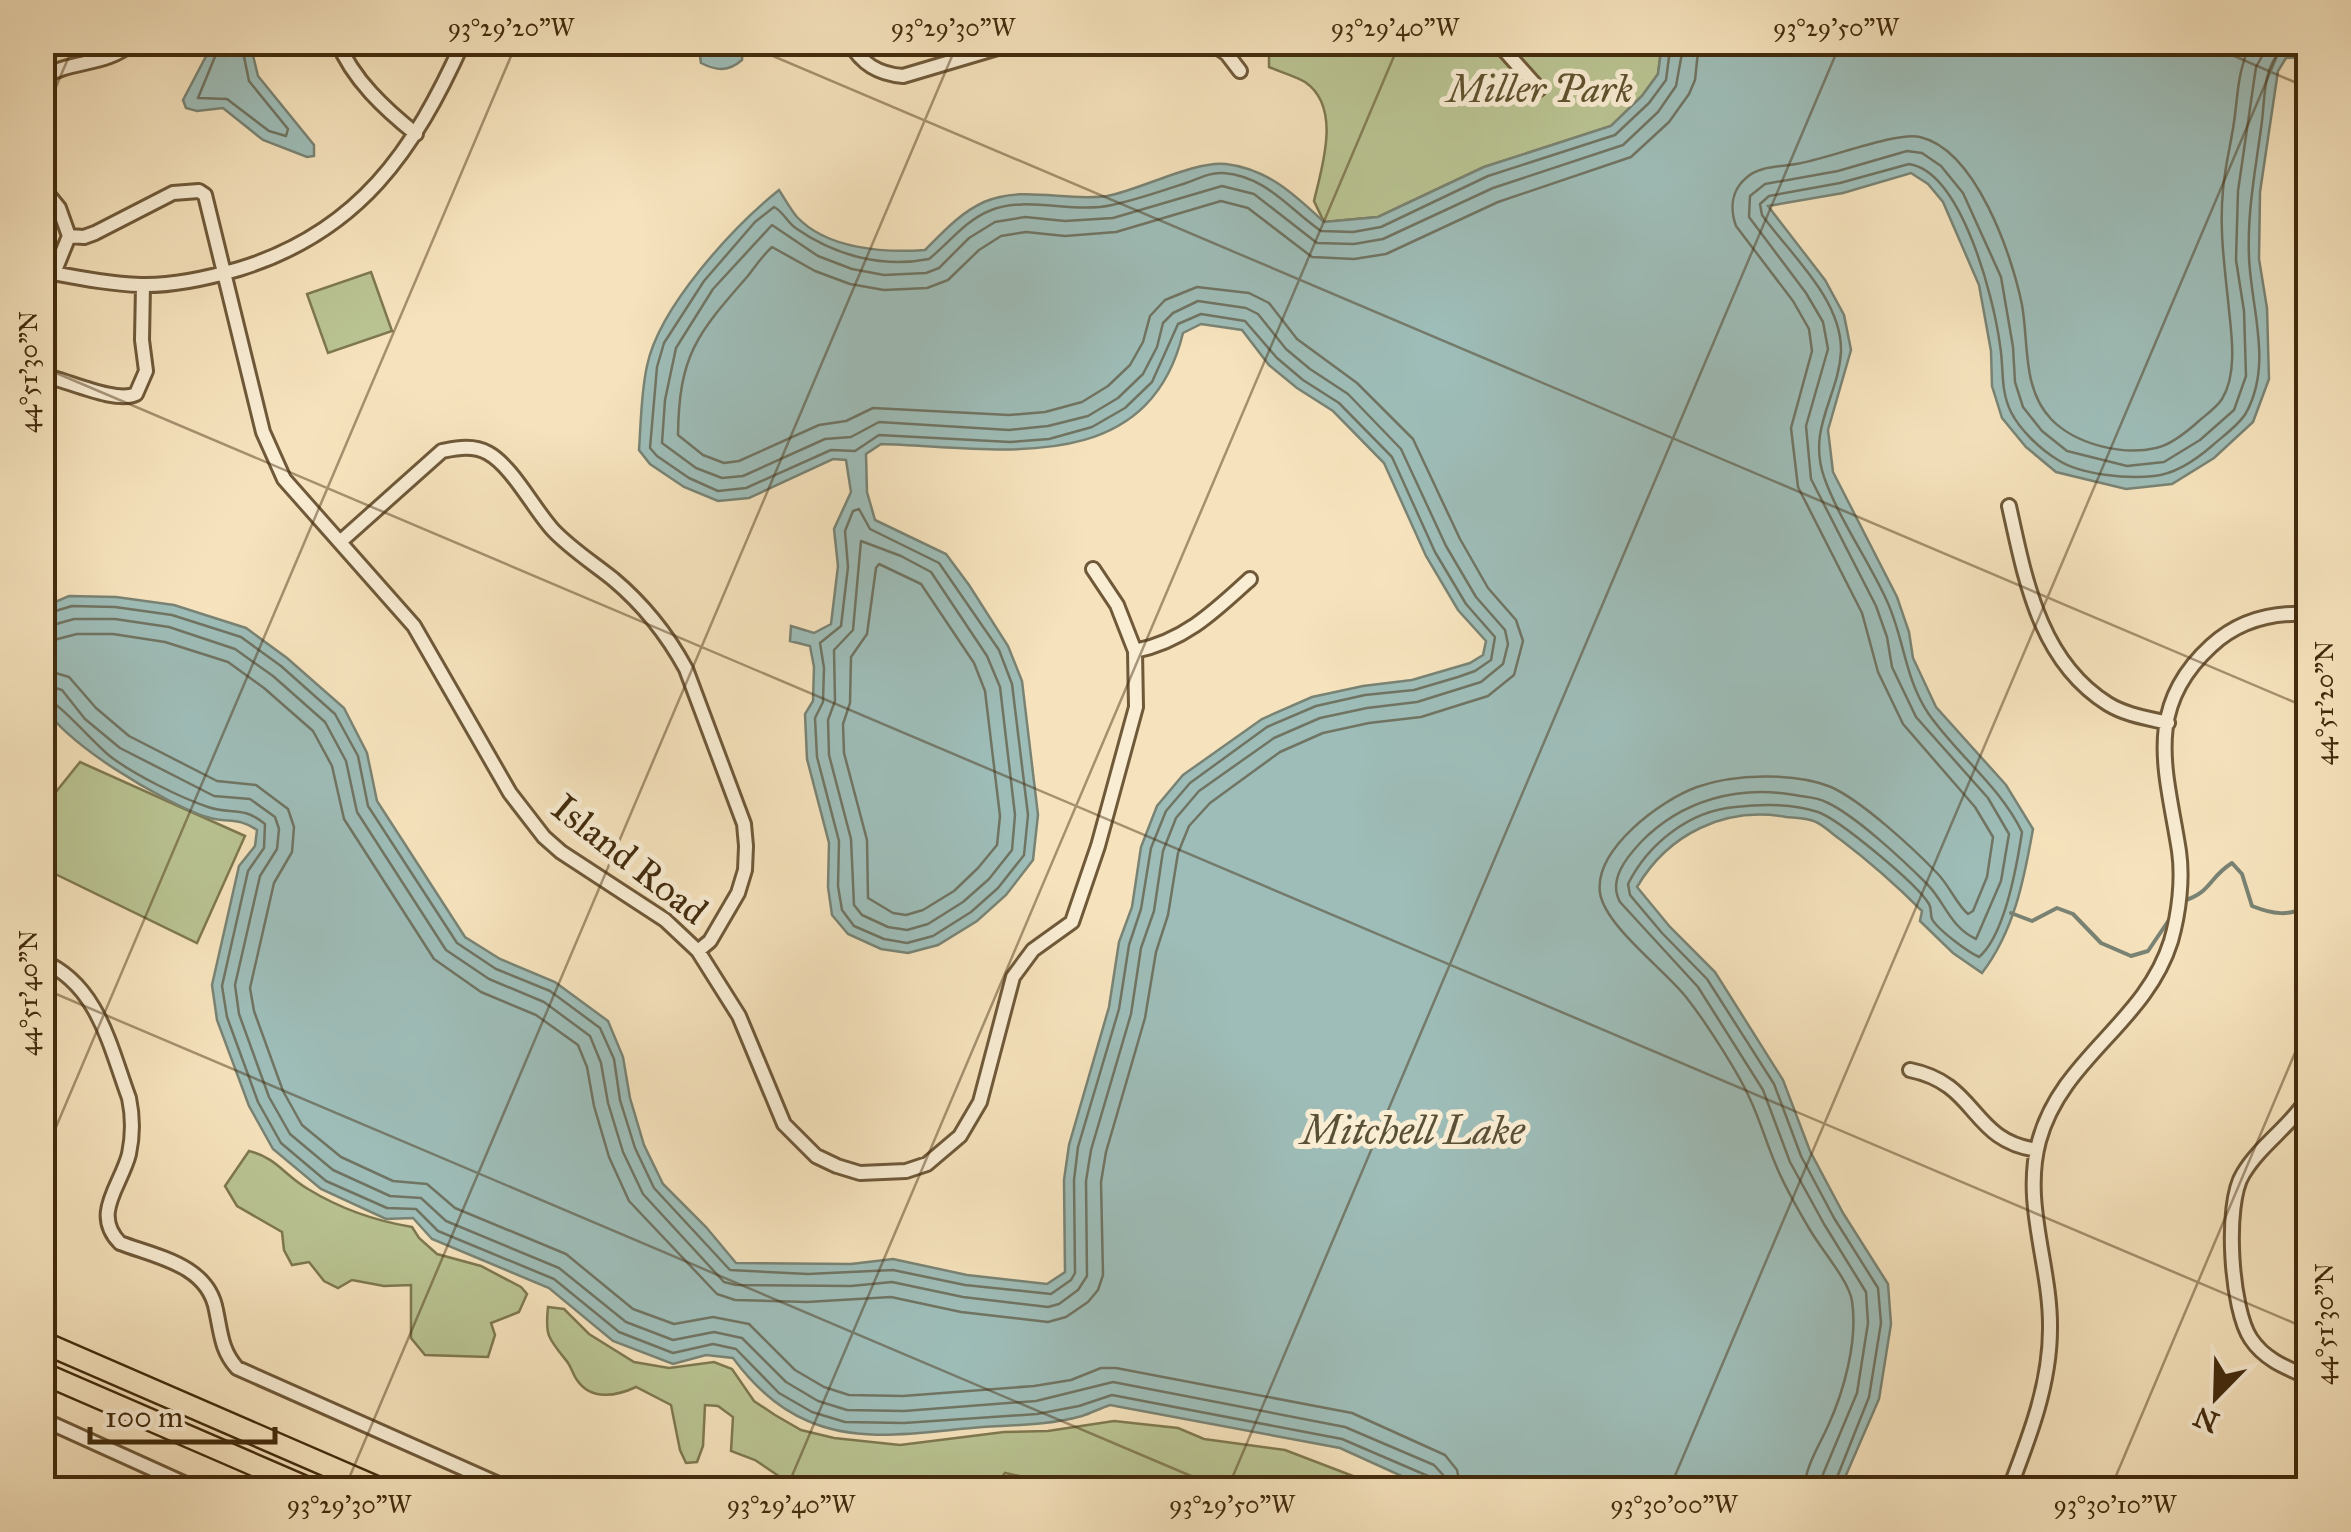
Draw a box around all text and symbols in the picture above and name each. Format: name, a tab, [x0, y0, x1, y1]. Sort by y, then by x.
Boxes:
text: 93°29'20"W	[448, 12, 576, 43]
text: 93°29'30"W	[891, 12, 1016, 43]
text: 93°29'40"W	[1331, 12, 1460, 43]
text: 93°29'50"W	[1773, 12, 1900, 43]
park label: Miller Park	[1444, 66, 1633, 112]
text: 44°51'30"N	[13, 311, 44, 433]
text: 44°51'20"N	[2309, 641, 2340, 765]
street label: Island Road	[543, 784, 717, 934]
text: 44°51'40"N	[13, 930, 44, 1056]
water label: Mitchell Lake	[1297, 1106, 1526, 1155]
text: 44°51'30"N	[2309, 1263, 2340, 1385]
north arrow	[2166, 1347, 2266, 1447]
scale bar	[90, 1382, 275, 1444]
text: 100 m	[105, 1399, 183, 1435]
text: N	[2188, 1399, 2224, 1440]
text: 93°29'30"W	[287, 1489, 412, 1520]
text: 93°29'40"W	[727, 1489, 856, 1520]
text: 93°29'50"W	[1169, 1489, 1296, 1520]
text: 93°30'00"W	[1610, 1489, 1739, 1520]
text: 93°30'10"W	[2054, 1489, 2178, 1520]

